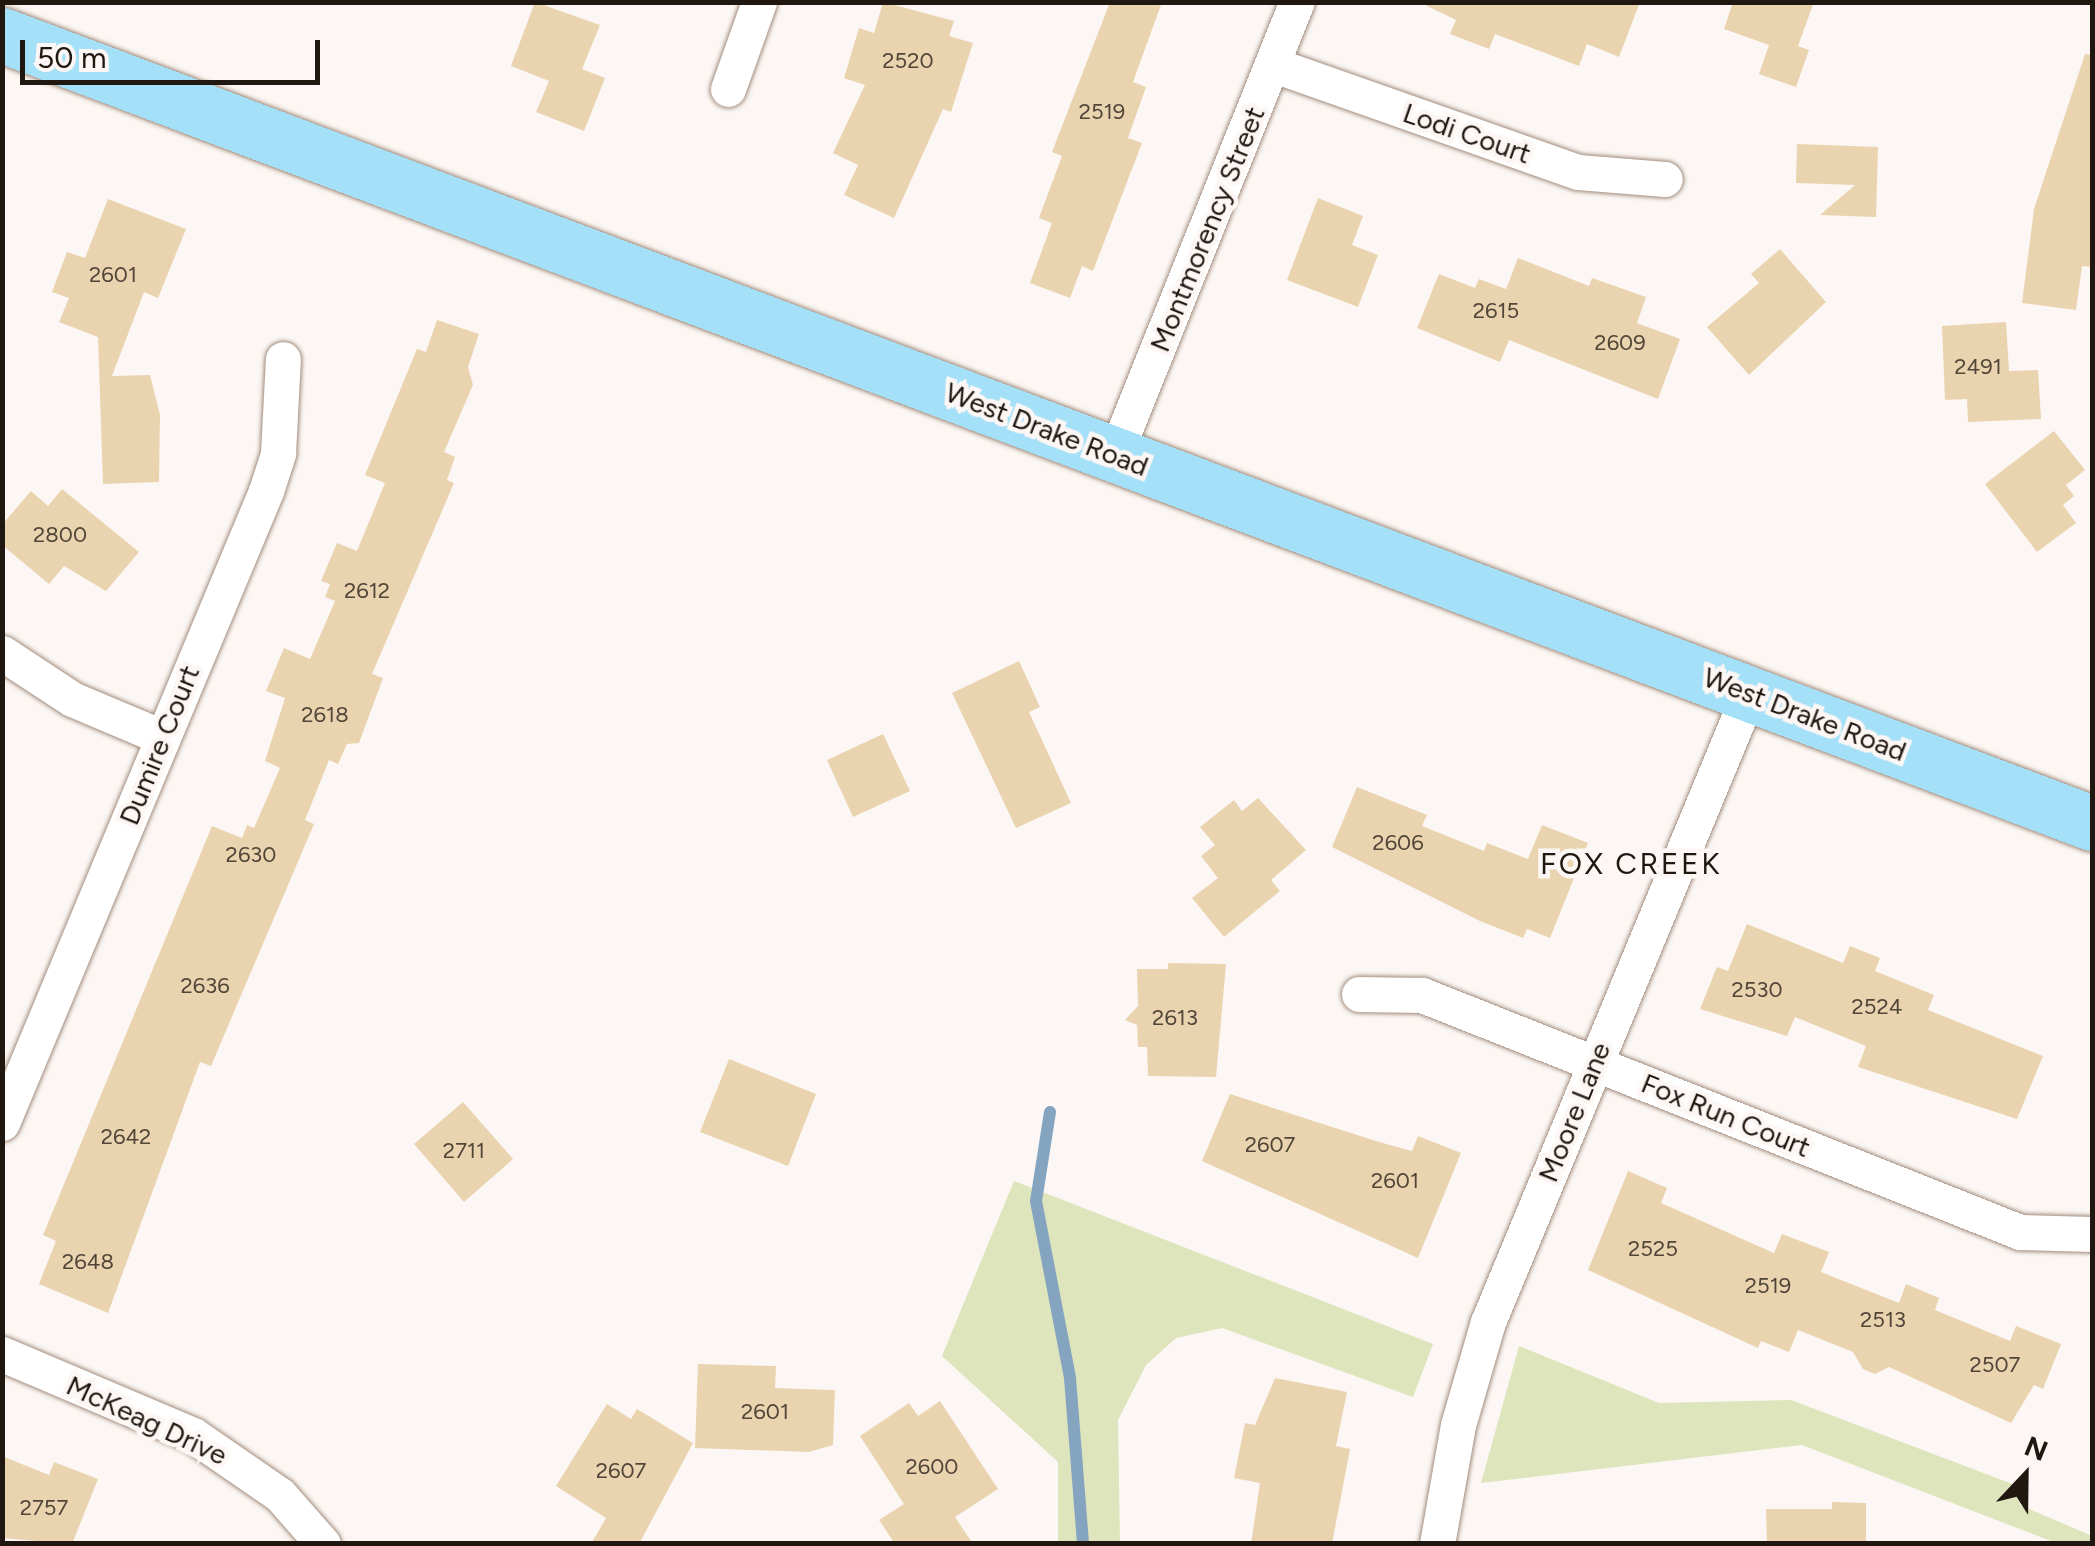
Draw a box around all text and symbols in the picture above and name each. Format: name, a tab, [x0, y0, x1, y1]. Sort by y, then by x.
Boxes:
scale bar	[25, 20, 325, 82]
text: 50 m	[37, 39, 106, 76]
house number: 2520	[882, 48, 934, 74]
street label: Lodi Court	[1399, 96, 1535, 170]
house number: 2519	[1079, 99, 1125, 125]
street label: Montmorency Street	[1142, 102, 1272, 356]
house number: 2601	[89, 262, 137, 288]
house number: 2615	[1473, 298, 1519, 324]
house number: 2609	[1594, 330, 1646, 356]
house number: 2491	[1954, 354, 2002, 380]
street label: West Drake Road	[941, 375, 1153, 483]
house number: 2800	[33, 522, 87, 548]
house number: 2612	[344, 578, 390, 604]
street label: Dumire Court	[112, 660, 206, 830]
street label: West Drake Road	[1699, 660, 1911, 768]
house number: 2618	[301, 702, 349, 728]
house number: 2606	[1372, 830, 1424, 856]
house number: 2630	[226, 842, 276, 868]
district label: FOX CREEK	[1540, 846, 1722, 882]
house number: 2636	[180, 973, 230, 999]
house number: 2530	[1731, 977, 1783, 1003]
house number: 2524	[1852, 994, 1902, 1020]
house number: 2613	[1152, 1005, 1198, 1031]
street label: Moore Lane	[1531, 1037, 1617, 1187]
street label: Fox Run Court	[1637, 1066, 1815, 1164]
house number: 2642	[101, 1124, 151, 1150]
house number: 2607	[1245, 1132, 1295, 1158]
house number: 2711	[443, 1138, 485, 1164]
house number: 2601	[1371, 1168, 1419, 1194]
house number: 2525	[1628, 1236, 1678, 1262]
house number: 2648	[62, 1249, 114, 1275]
house number: 2519	[1745, 1273, 1791, 1299]
house number: 2513	[1860, 1307, 1906, 1333]
house number: 2507	[1970, 1352, 2020, 1378]
street label: McKeag Drive	[61, 1368, 233, 1472]
house number: 2601	[741, 1399, 789, 1425]
north arrow	[1975, 1426, 2075, 1526]
text: N	[2020, 1428, 2053, 1468]
house number: 2600	[906, 1454, 958, 1480]
house number: 2607	[596, 1458, 646, 1484]
house number: 2757	[20, 1495, 68, 1521]

